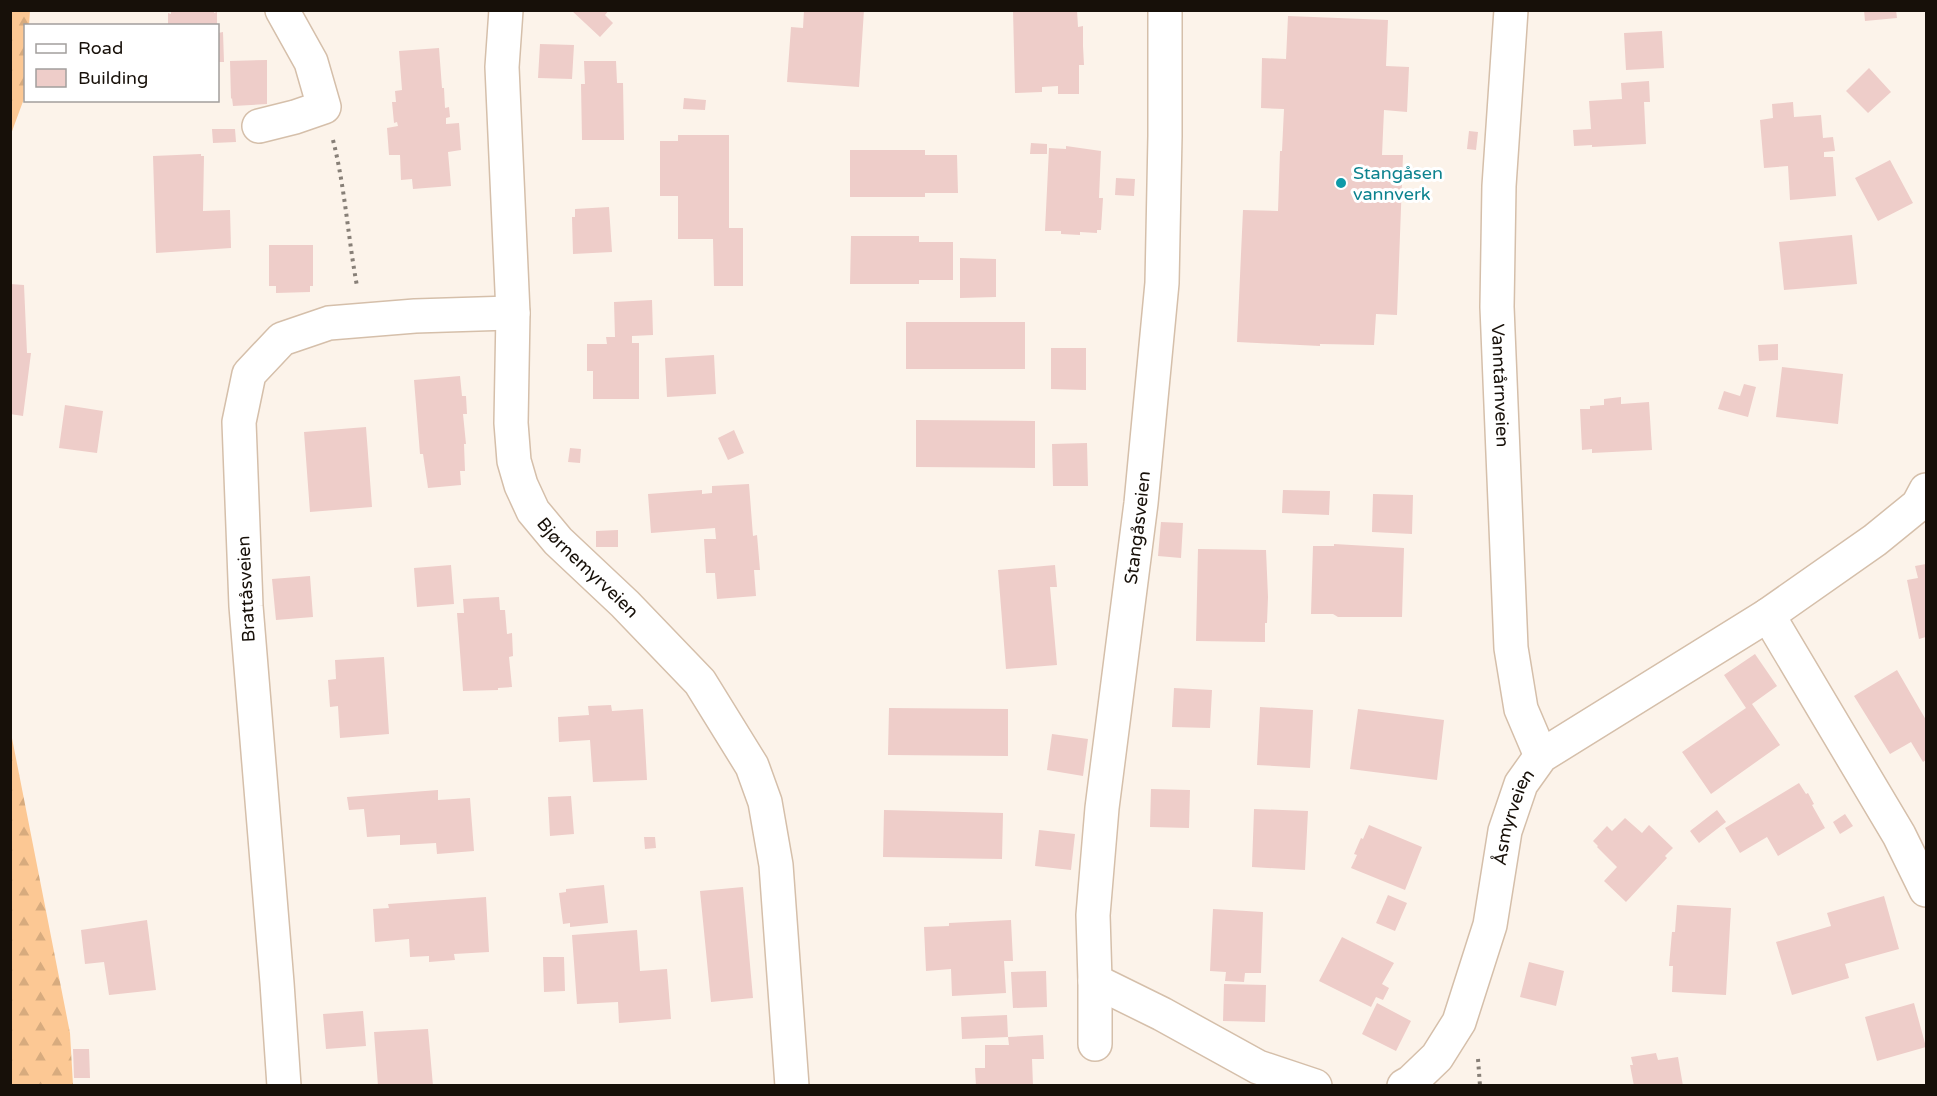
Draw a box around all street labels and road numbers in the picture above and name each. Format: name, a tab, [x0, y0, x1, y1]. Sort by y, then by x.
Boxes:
street label: Vanntårnveien	[1487, 323, 1514, 448]
street label: Stangåsveien	[1120, 470, 1155, 586]
street label: Bjørnemyrveien	[532, 513, 643, 622]
street label: Brattåsveien	[232, 535, 260, 643]
street label: Åsmyrveien	[1489, 765, 1539, 867]

